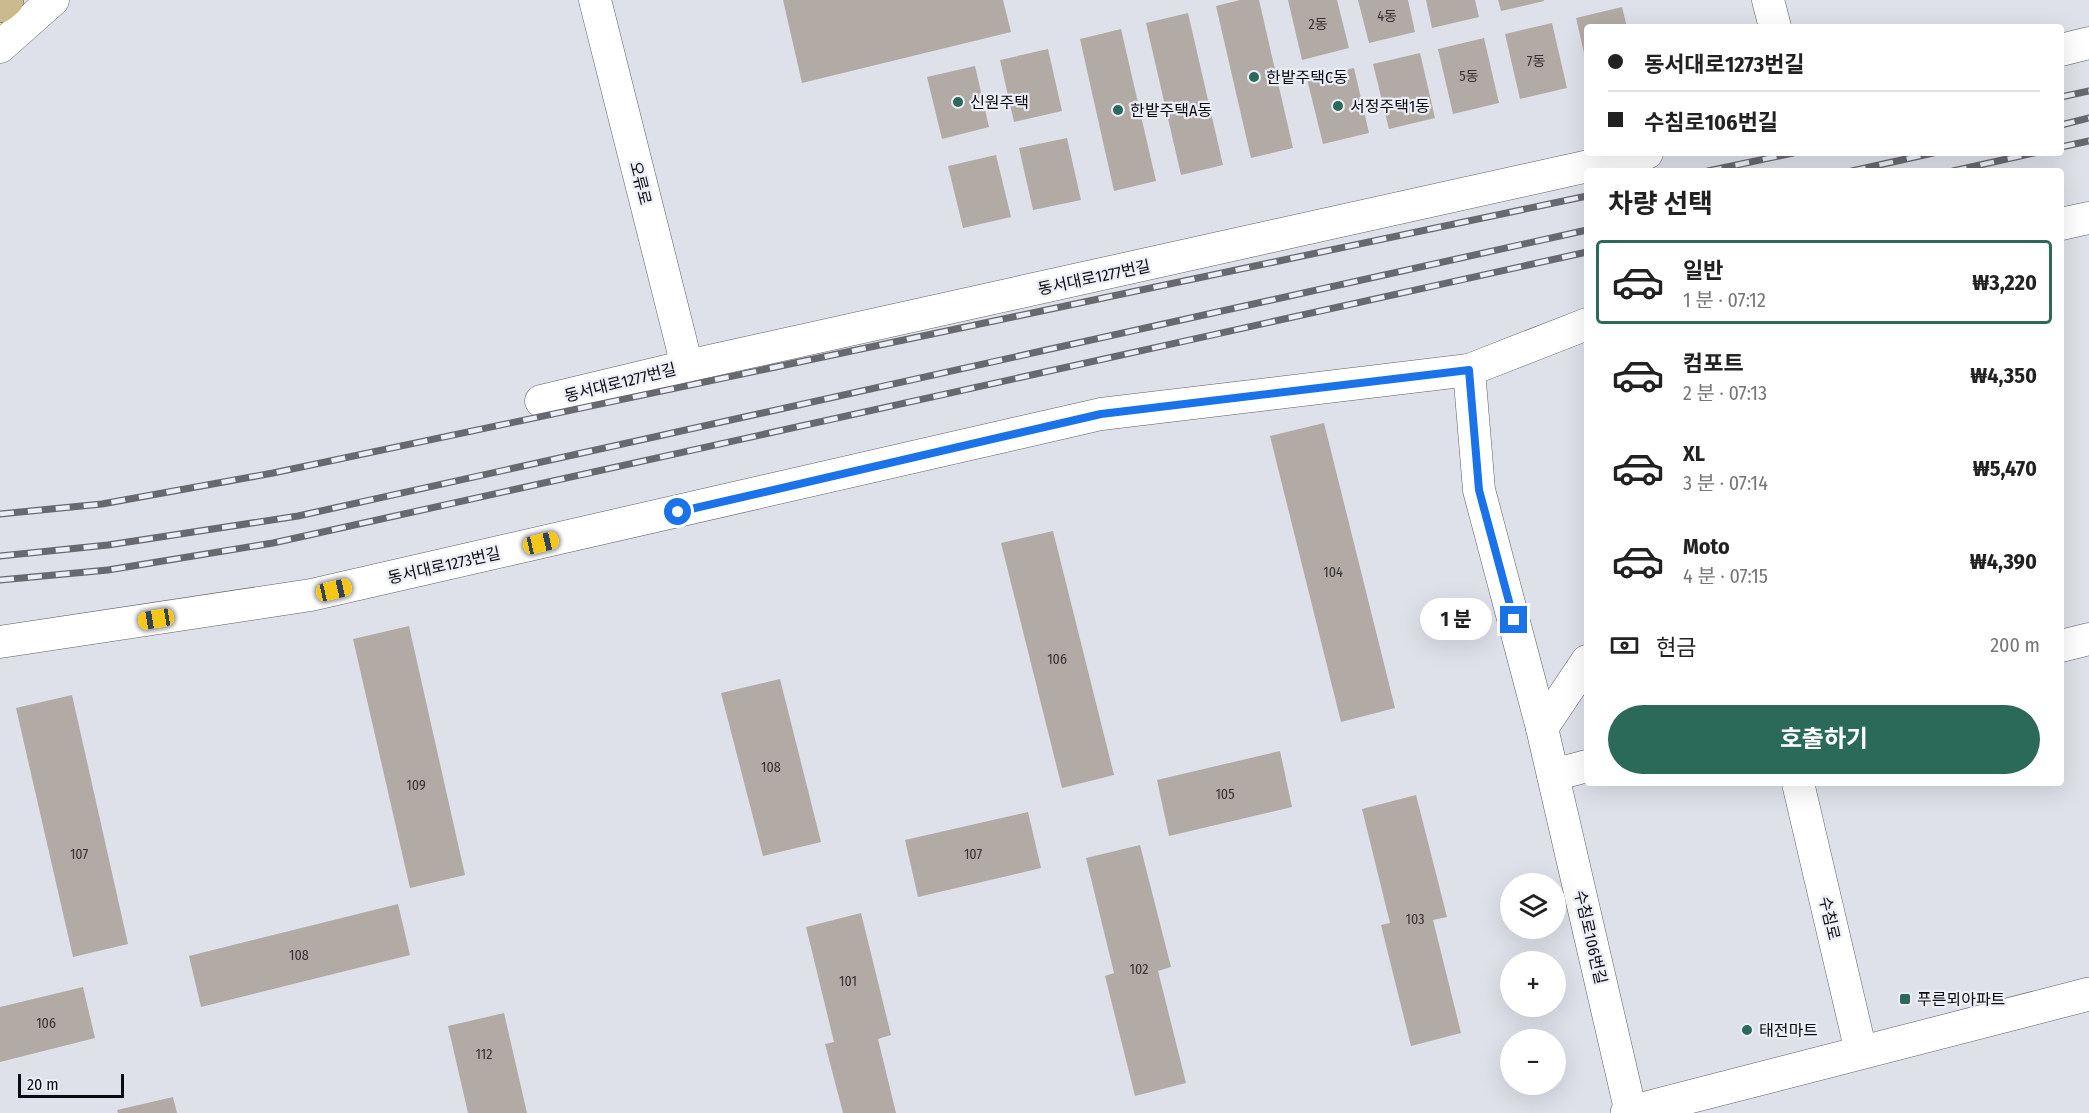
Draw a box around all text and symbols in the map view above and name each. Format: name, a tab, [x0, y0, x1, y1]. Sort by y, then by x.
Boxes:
house number: 4동	[1377, 8, 1397, 25]
house number: 2동	[1308, 16, 1328, 33]
text: 동서대로1273번길	[1644, 51, 1805, 78]
house number: 7동	[1527, 53, 1545, 70]
place label: 한밭주택C동	[1266, 68, 1348, 87]
house number: 5동	[1459, 68, 1479, 85]
marker: 한밭주택C동	[1247, 70, 1261, 84]
place label: 신원주택	[970, 93, 1029, 112]
marker: 신원주택	[951, 95, 965, 109]
place label: 서정주택1동	[1350, 97, 1430, 116]
marker: 서정주택1동	[1331, 99, 1345, 113]
place label: 한밭주택A동	[1130, 101, 1212, 120]
marker: 한밭주택A동	[1111, 103, 1125, 117]
text: 수침로106번길	[1644, 109, 1778, 136]
street label: 오류로	[626, 159, 655, 207]
text: 차량 선택	[1608, 188, 1713, 220]
icon: car	[1611, 255, 1665, 309]
street label: 동서대로1277번길	[1036, 256, 1152, 299]
text: 일반	[1683, 257, 1723, 284]
text: ₩3,220	[1972, 269, 2037, 296]
text: 1 분 · 07:12	[1683, 288, 1766, 312]
icon: car	[1611, 348, 1665, 402]
text: 컴포트	[1683, 350, 1744, 377]
street label: 동서대로1277번길	[562, 359, 678, 406]
text: ₩4,350	[1970, 362, 2037, 389]
text: 2 분 · 07:13	[1683, 381, 1767, 405]
text: XL	[1683, 440, 1705, 467]
icon: car	[1611, 441, 1665, 495]
text: ₩5,470	[1973, 455, 2037, 482]
text: 3 분 · 07:14	[1683, 471, 1768, 495]
route start	[664, 498, 691, 525]
car	[521, 530, 561, 556]
text: Moto	[1683, 533, 1730, 560]
icon: car	[1611, 534, 1665, 588]
street label: 동서대로1273번길	[386, 543, 502, 588]
text: ₩4,390	[1970, 548, 2037, 575]
house number: 104	[1323, 564, 1343, 581]
text: 4 분 · 07:15	[1683, 564, 1768, 588]
car	[314, 577, 354, 603]
callout: 1 분	[1421, 599, 1493, 641]
route end	[1500, 606, 1527, 633]
car	[137, 607, 175, 631]
text: 1 분	[1440, 607, 1472, 631]
icon: cash	[1608, 629, 1641, 662]
text: 200 m	[1990, 633, 2040, 657]
text: 현금	[1656, 634, 1696, 661]
house number: 106	[1047, 651, 1067, 668]
button: 호출하기	[1608, 705, 2040, 774]
house number: 108	[761, 759, 781, 776]
house number: 109	[406, 777, 426, 794]
house number: 105	[1215, 786, 1235, 803]
house number: 107	[70, 846, 88, 863]
house number: 107	[964, 846, 982, 863]
map controls	[1500, 873, 1566, 1095]
button: layers	[1500, 873, 1566, 939]
street label: 수침로106번길	[1570, 888, 1611, 986]
street label: 수침로	[1815, 894, 1844, 942]
house number: 103	[1406, 911, 1424, 928]
house number: 108	[289, 947, 309, 964]
button: +	[1500, 951, 1566, 1017]
house number: 102	[1130, 961, 1148, 978]
house number: 101	[839, 973, 857, 990]
place label: 푸른뫼아파트	[1917, 990, 2005, 1009]
marker: 푸른뫼아파트	[1898, 992, 1912, 1006]
house number: 106	[36, 1015, 56, 1032]
place label: 태전마트	[1759, 1021, 1818, 1040]
marker: 태전마트	[1740, 1023, 1754, 1037]
button: −	[1500, 1029, 1566, 1095]
house number: 112	[476, 1046, 492, 1063]
scale bar	[18, 1071, 124, 1098]
text: 20 m	[27, 1075, 58, 1094]

